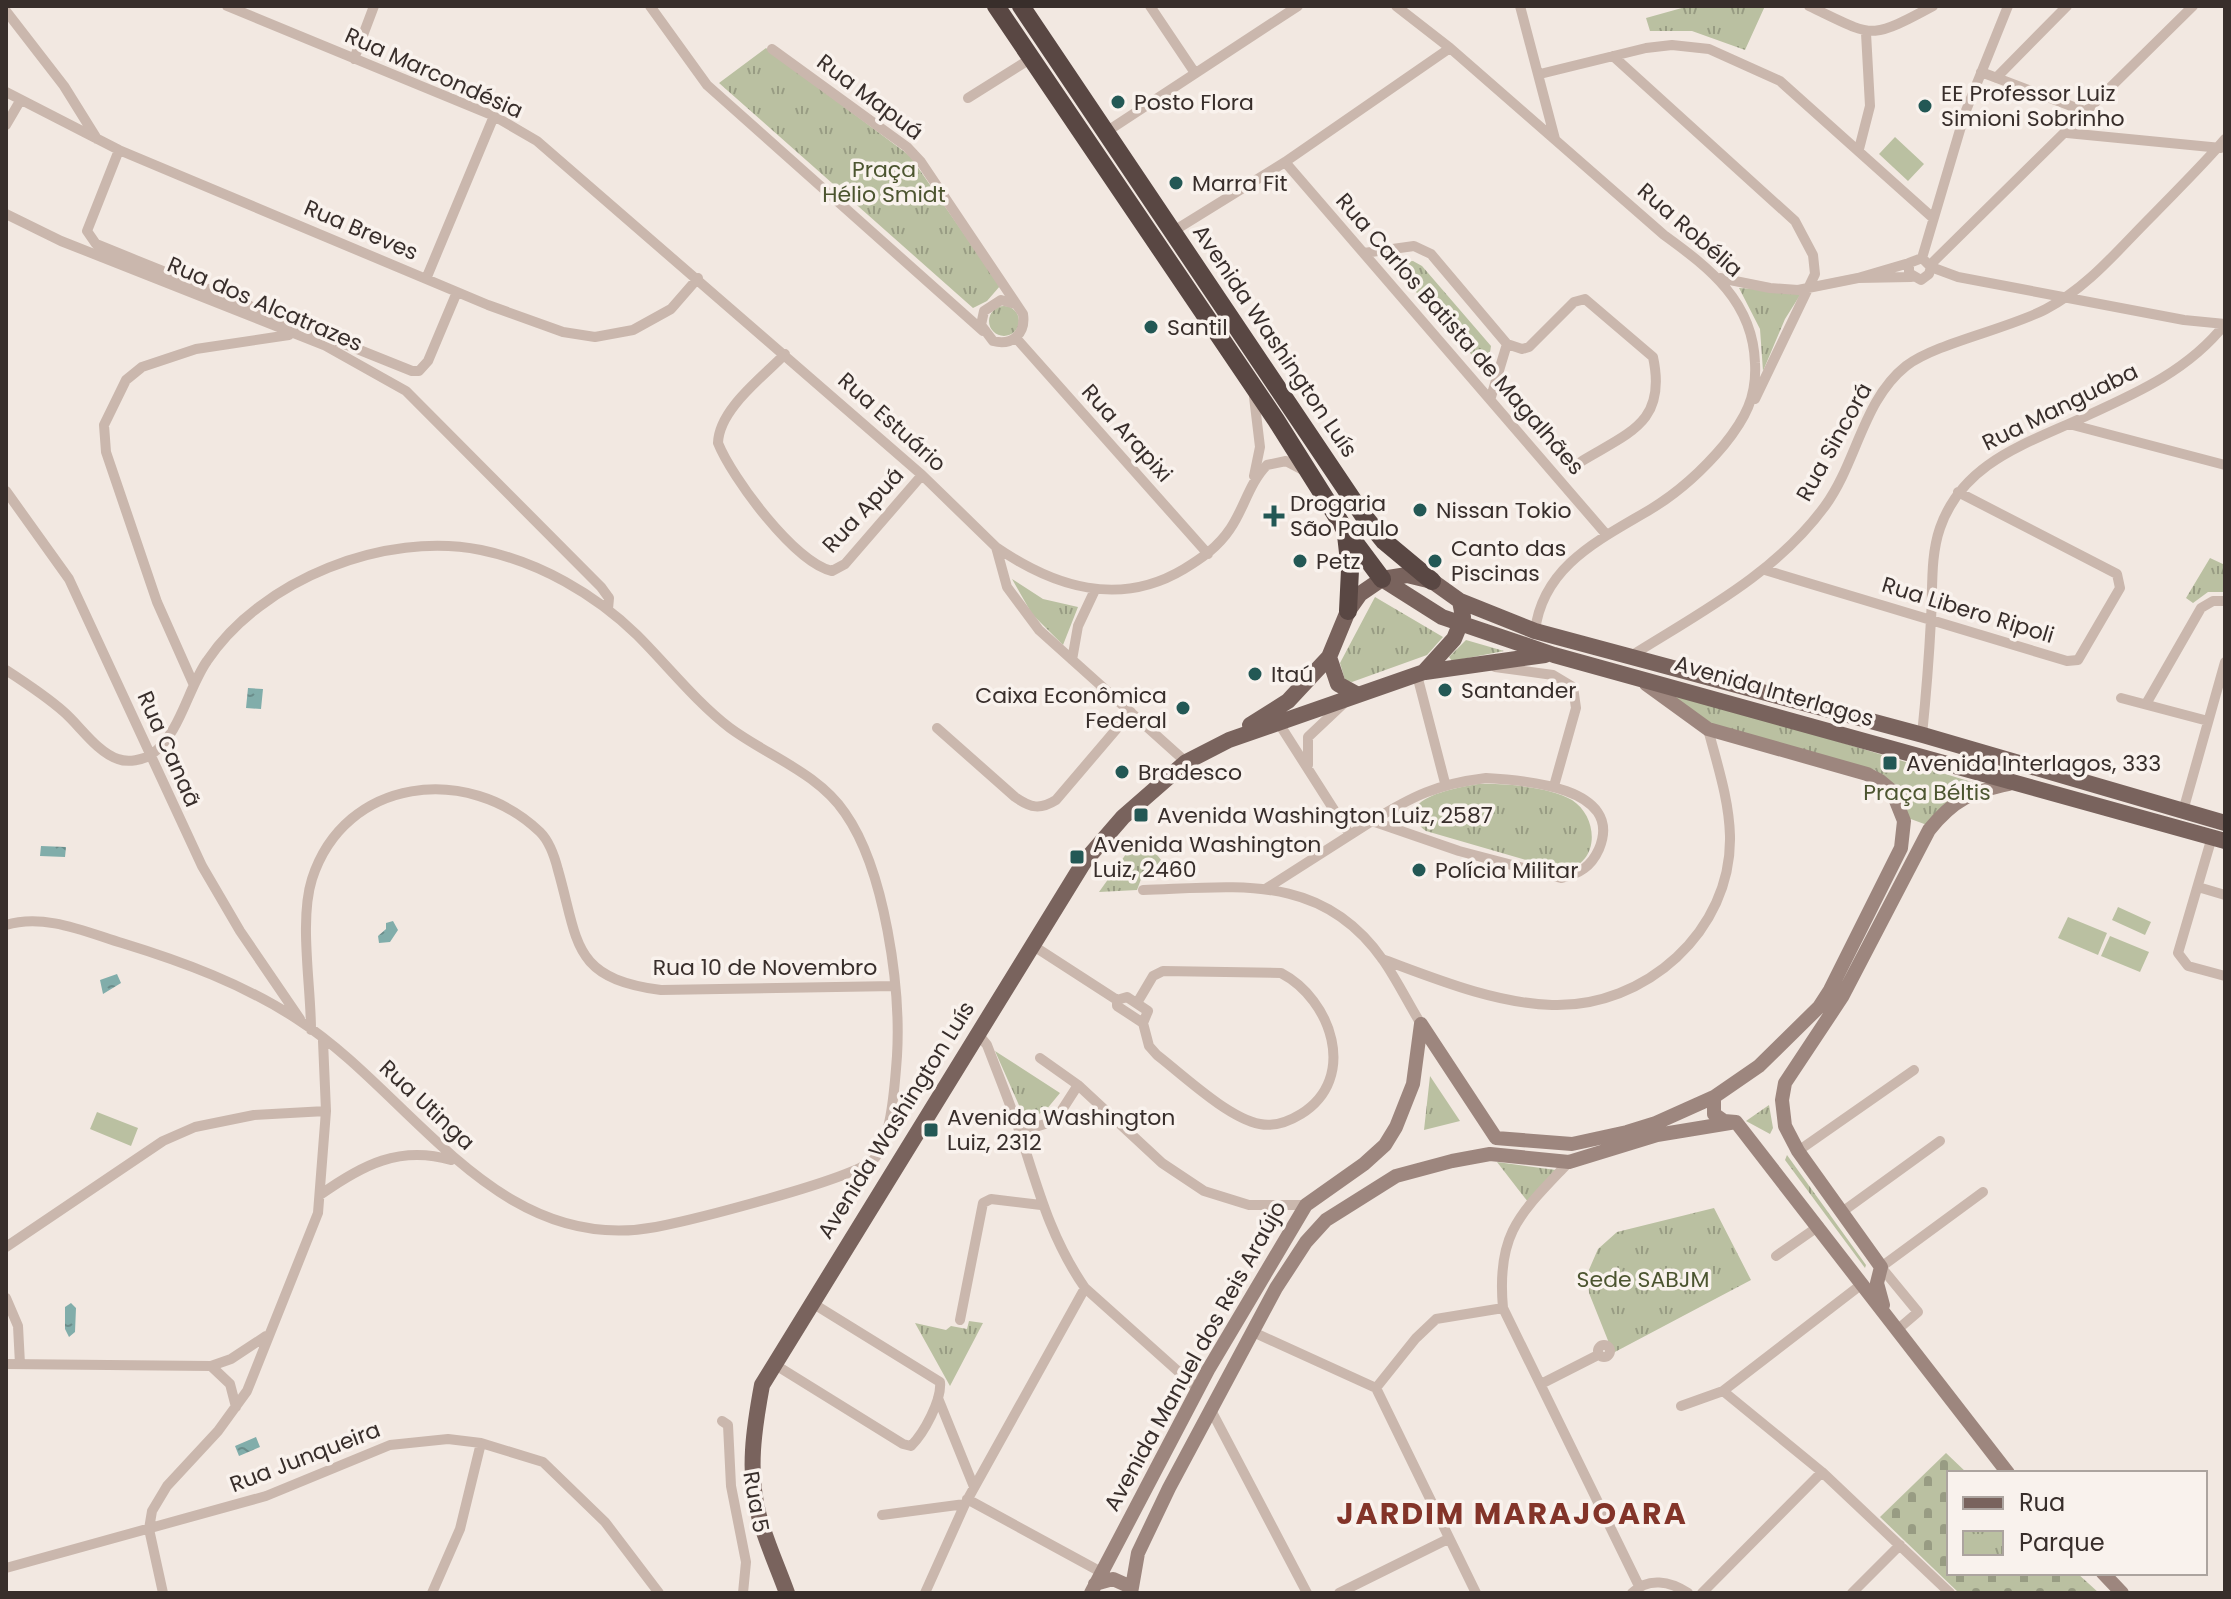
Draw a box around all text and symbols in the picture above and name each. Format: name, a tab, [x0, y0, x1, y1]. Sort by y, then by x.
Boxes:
street label: Rua Marcondésia	[340, 20, 528, 126]
street label: Rua Mapuá	[810, 47, 930, 147]
place label: EE Professor Luiz Simioni Sobrinho	[1941, 78, 2125, 134]
place label: Posto Flora	[1134, 87, 1254, 118]
marker: Posto Flora	[1109, 93, 1127, 111]
marker: EE Professor Luiz Simioni Sobrinho	[1916, 97, 1934, 115]
park label: Praça Hélio Smidt	[822, 154, 946, 210]
place label: Marra Fit	[1192, 168, 1287, 199]
marker: Marra Fit	[1167, 174, 1185, 192]
street label: Rua Robélia	[1631, 176, 1749, 284]
street label: Rua Carlos Batista de Magalhães	[1329, 186, 1591, 482]
street label: Rua Breves	[299, 192, 423, 268]
street label: Avenida Washington Luís	[1185, 218, 1365, 464]
street label: Rua dos Alcatrazes	[163, 249, 367, 359]
place label: Santil	[1167, 312, 1228, 343]
marker: Santil	[1142, 318, 1160, 336]
street label: Rua Manguaba	[1977, 356, 2143, 458]
street label: Rua Estuário	[831, 365, 953, 479]
street label: Rua Arapixi	[1075, 377, 1179, 489]
street label: Rua Sincorá	[1789, 377, 1879, 507]
street label: Rua Apuá	[815, 460, 911, 560]
place label: Drogaria São Paulo	[1290, 488, 1399, 544]
place label: Nissan Tokio	[1436, 495, 1571, 526]
marker: Nissan Tokio	[1411, 501, 1429, 519]
marker: Drogaria São Paulo	[1265, 507, 1283, 525]
place label: Canto das Piscinas	[1451, 533, 1566, 589]
place label: Petz	[1316, 546, 1360, 577]
marker: Petz	[1291, 552, 1309, 570]
marker: Canto das Piscinas	[1426, 552, 1444, 570]
street label: Rua Libero Ripoli	[1878, 569, 2058, 651]
street label: Avenida Interlagos	[1671, 648, 1877, 734]
place label: Itaú	[1271, 659, 1313, 690]
marker: Itaú	[1246, 665, 1264, 683]
place label: Santander	[1461, 675, 1577, 706]
place label: Caixa Econômica Federal	[975, 680, 1167, 736]
marker: Santander	[1436, 681, 1454, 699]
street label: Rua Canaã	[130, 686, 208, 812]
marker: Caixa Econômica Federal	[1174, 699, 1192, 717]
place label: Avenida Interlagos, 333	[1906, 748, 2161, 779]
marker: Avenida Interlagos, 333	[1881, 754, 1899, 772]
place label: Bradesco	[1138, 757, 1242, 788]
marker: Bradesco	[1113, 763, 1131, 781]
park label: Praça Béltis	[1863, 777, 1991, 808]
place label: Avenida Washington Luiz, 2587	[1157, 800, 1493, 831]
marker: Avenida Washington Luiz, 2587	[1132, 806, 1150, 824]
place label: Avenida Washington Luiz, 2460	[1093, 829, 1321, 885]
marker: Avenida Washington Luiz, 2460	[1068, 848, 1086, 866]
place label: Polícia Militar	[1435, 855, 1578, 886]
marker: Polícia Militar	[1410, 861, 1428, 879]
street label: Rua 10 de Novembro	[653, 952, 877, 983]
street label: Avenida Washington Luís	[810, 995, 982, 1245]
street label: Rua Utinga	[372, 1053, 482, 1157]
place label: Avenida Washington Luiz, 2312	[947, 1102, 1175, 1158]
marker: Avenida Washington Luiz, 2312	[922, 1121, 940, 1139]
street label: Avenida Manuel dos Reis Araújo	[1096, 1195, 1294, 1517]
park label: Sede SABJM	[1577, 1264, 1709, 1295]
street label: Rua Junqueira	[225, 1414, 385, 1500]
street label: Rua 5	[735, 1469, 777, 1535]
legend	[1947, 1471, 2207, 1575]
text: Rua	[2019, 1486, 2065, 1519]
district label: JARDIM MARAJOARA	[1336, 1492, 1688, 1535]
text: Parque	[2019, 1526, 2105, 1559]

